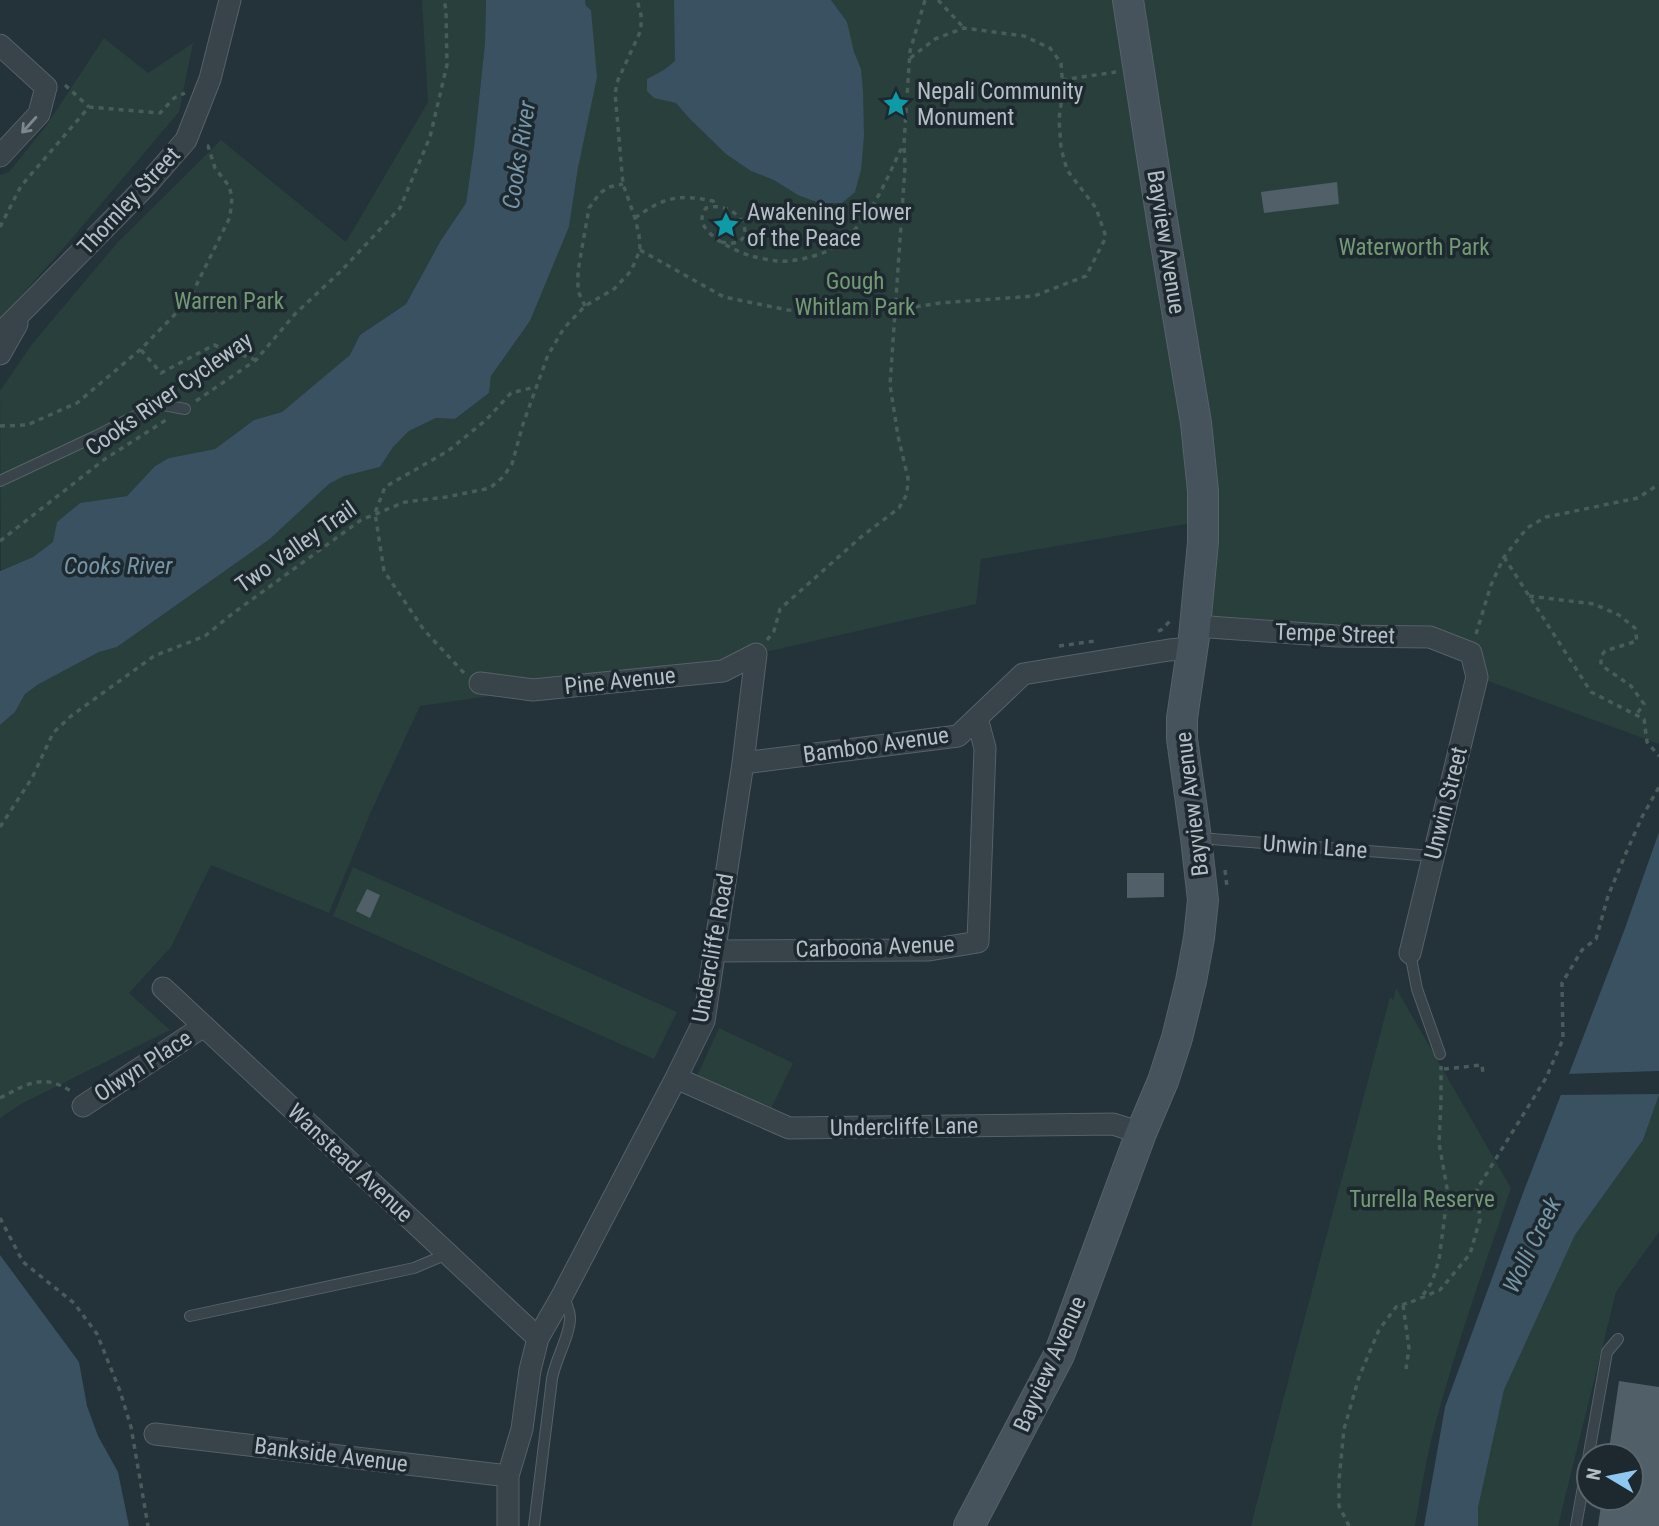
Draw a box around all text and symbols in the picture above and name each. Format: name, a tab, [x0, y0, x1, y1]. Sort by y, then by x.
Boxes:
place label: Nepali Community Monument	[917, 78, 1084, 131]
place icon: Nepali Community Monument	[881, 89, 911, 119]
water label: Cooks River	[497, 98, 541, 211]
one-way arrow	[21, 116, 37, 134]
street label: Thornley Street	[72, 142, 186, 260]
street label: Bayview Avenue	[1141, 168, 1191, 316]
place label: Awakening Flower of the Peace	[747, 199, 912, 252]
place icon: Awakening Flower of the Peace	[711, 210, 741, 240]
park label: Waterworth Park	[1338, 234, 1490, 261]
park label: Gough Whitlam Park	[795, 268, 916, 321]
park label: Warren Park	[174, 288, 285, 315]
street label: Cooks River Cycleway	[81, 326, 258, 462]
street label: Two Valley Trail	[230, 495, 362, 599]
water label: Cooks River	[64, 552, 173, 580]
street label: Tempe Street	[1274, 618, 1396, 650]
street label: Pine Avenue	[563, 662, 677, 700]
street label: Bamboo Avenue	[801, 721, 951, 769]
street label: Bayview Avenue	[1170, 730, 1214, 878]
street label: Unwin Street	[1419, 744, 1473, 862]
street label: Unwin Lane	[1262, 830, 1368, 864]
street label: Undercliffe Road	[687, 871, 739, 1025]
street label: Carboona Avenue	[795, 931, 955, 963]
street label: Olwyn Place	[89, 1025, 197, 1107]
street label: Wanstead Avenue	[282, 1098, 418, 1228]
street label: Undercliffe Lane	[830, 1112, 978, 1142]
park label: Turrella Reserve	[1349, 1186, 1495, 1213]
water label: Wolli Creek	[1497, 1192, 1567, 1297]
street label: Bayview Avenue	[1008, 1292, 1092, 1436]
street label: Bankside Avenue	[253, 1432, 409, 1478]
north arrow	[1575, 1442, 1645, 1512]
text: N	[1581, 1466, 1606, 1482]

